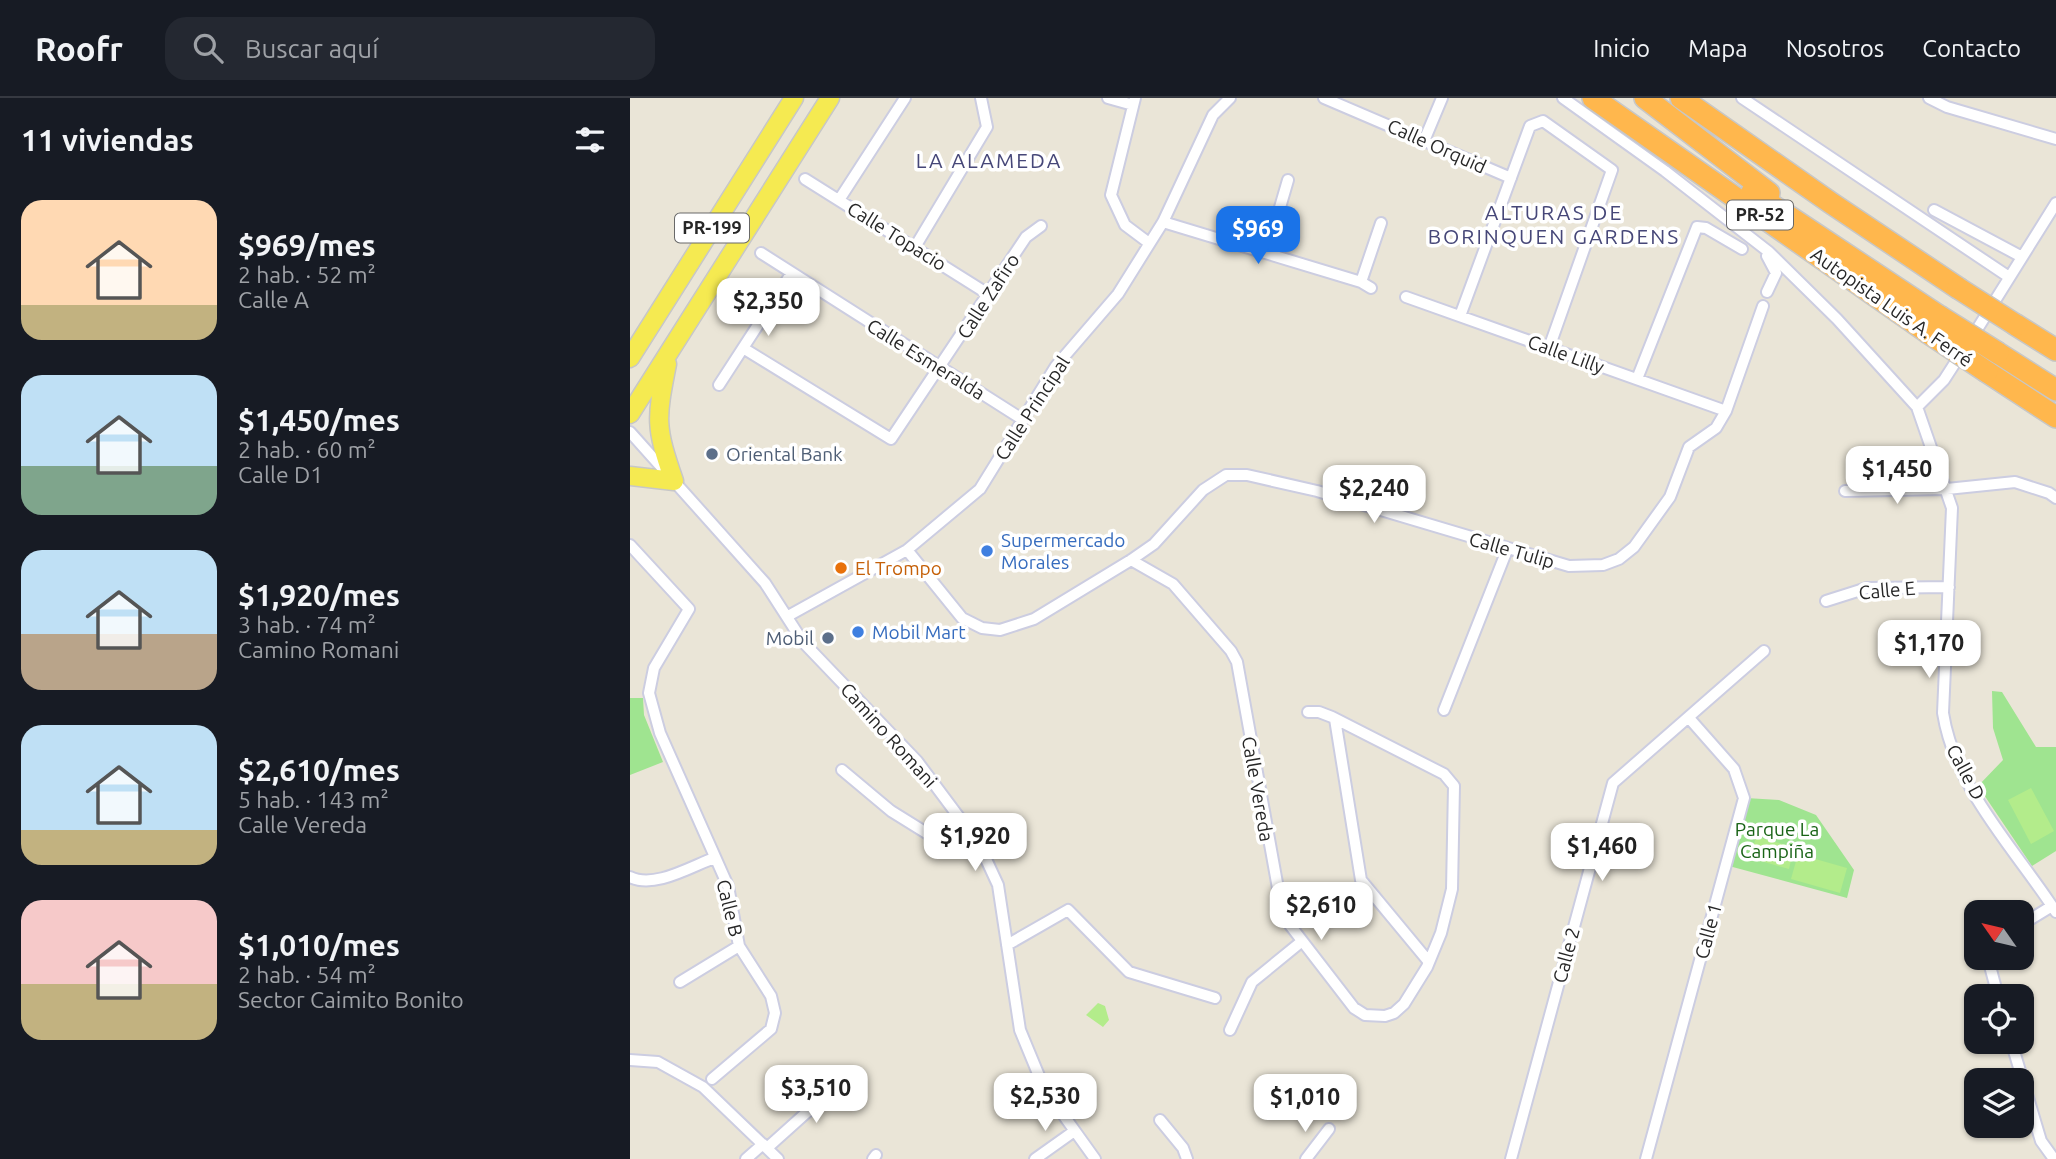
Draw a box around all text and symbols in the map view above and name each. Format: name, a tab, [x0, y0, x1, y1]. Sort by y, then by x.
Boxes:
search box	[165, 17, 655, 80]
icon: search	[189, 29, 227, 67]
text: Roofr	[35, 30, 123, 67]
text: Buscar aquí	[245, 34, 378, 63]
text: Inicio	[1593, 35, 1650, 62]
text: Mapa	[1688, 35, 1748, 62]
text: Nosotros	[1786, 35, 1884, 62]
text: Contacto	[1922, 35, 2021, 62]
street label: Calle Orquid	[1384, 114, 1490, 178]
icon: filters	[571, 121, 609, 159]
text: 11 viviendas	[21, 123, 194, 157]
district label: LA ALAMEDA	[916, 148, 1062, 172]
street label: Calle Topacio	[843, 197, 951, 275]
district label: ALTURAS DE BORINQUEN GARDENS	[1428, 200, 1680, 248]
road number: PR-52	[1727, 201, 1793, 230]
pin: $969	[1217, 206, 1299, 266]
road number: PR-199	[675, 214, 749, 243]
text: $969	[1232, 216, 1284, 241]
icon: home	[77, 228, 161, 312]
text: $969/mes	[238, 228, 376, 262]
street label: Autopista Luis A. Ferré	[1807, 243, 1977, 371]
street label: Calle Zafiro	[952, 249, 1024, 343]
text: 2 hab. · 52 m²	[238, 262, 376, 287]
pin: $2,350	[711, 278, 825, 338]
text: Calle A	[238, 287, 309, 312]
text: $2,350	[733, 288, 803, 313]
street label: Calle Esmeralda	[863, 314, 989, 404]
street label: Calle Lilly	[1525, 330, 1607, 378]
street label: Calle Principal	[990, 352, 1074, 464]
icon: home	[77, 403, 161, 487]
text: $1,450/mes	[238, 403, 400, 437]
text: 2 hab. · 60 m²	[238, 437, 376, 462]
place label: Oriental Bank	[726, 443, 843, 465]
marker: Oriental Bank	[704, 446, 720, 462]
pin: $1,450	[1840, 446, 1954, 506]
text: $1,450	[1862, 456, 1932, 481]
text: Calle D1	[238, 462, 323, 487]
pin: $2,240	[1317, 466, 1431, 525]
text: $2,240	[1339, 475, 1409, 500]
street label: Calle Tulip	[1467, 527, 1557, 573]
place label: Supermercado Morales	[1001, 529, 1125, 573]
marker: Supermercado Morales	[979, 543, 995, 559]
place label: El Trompo	[855, 557, 942, 579]
marker: El Trompo	[833, 560, 849, 576]
street label: Calle E	[1858, 577, 1916, 603]
icon: home	[77, 578, 161, 662]
text: $1,920/mes	[238, 578, 400, 612]
text: 3 hab. · 74 m²	[238, 612, 376, 637]
pin: $1,170	[1872, 620, 1986, 680]
place label: Mobil Mart	[872, 621, 966, 643]
marker: Mobil Mart	[850, 624, 866, 640]
place label: Mobil	[766, 627, 814, 649]
marker: Mobil	[820, 630, 836, 646]
text: $1,170	[1894, 630, 1964, 655]
text: Camino Romani	[238, 637, 399, 662]
street label: Camino Romani	[836, 678, 942, 792]
street label: Calle Vereda	[1238, 735, 1278, 843]
street label: Calle D	[1942, 740, 1990, 804]
icon: home	[77, 753, 161, 837]
text: $2,610/mes	[238, 753, 400, 787]
text: 5 hab. · 143 m²	[238, 787, 389, 812]
text: Calle Vereda	[238, 812, 367, 837]
pin: $1,920	[918, 814, 1032, 873]
park label: Parque La Campiña	[1735, 818, 1819, 862]
text: $1,920	[940, 823, 1010, 848]
pin: $1,460	[1545, 824, 1659, 883]
text: $1,460	[1567, 833, 1637, 858]
street label: Calle B	[712, 877, 748, 939]
pin: $2,610	[1264, 882, 1378, 942]
text: $2,610	[1286, 892, 1356, 917]
north arrow	[1964, 900, 2034, 970]
map controls	[1964, 900, 2034, 1138]
street label: Calle 1	[1690, 901, 1726, 961]
street label: Calle 2	[1548, 925, 1584, 985]
icon: home	[77, 928, 161, 1012]
text: $1,010/mes	[238, 928, 400, 962]
text: 2 hab. · 54 m²	[238, 962, 376, 987]
button: locate	[1964, 984, 2034, 1054]
text: Sector Caimito Bonito	[238, 987, 464, 1012]
pin: $3,510	[759, 1066, 873, 1125]
button: layers	[1964, 1068, 2034, 1138]
pin: $2,530	[988, 1074, 1102, 1133]
pin: $1,010	[1248, 1074, 1362, 1134]
text: $3,510	[781, 1075, 851, 1100]
text: $2,530	[1010, 1083, 1080, 1108]
text: $1,010	[1270, 1084, 1340, 1109]

